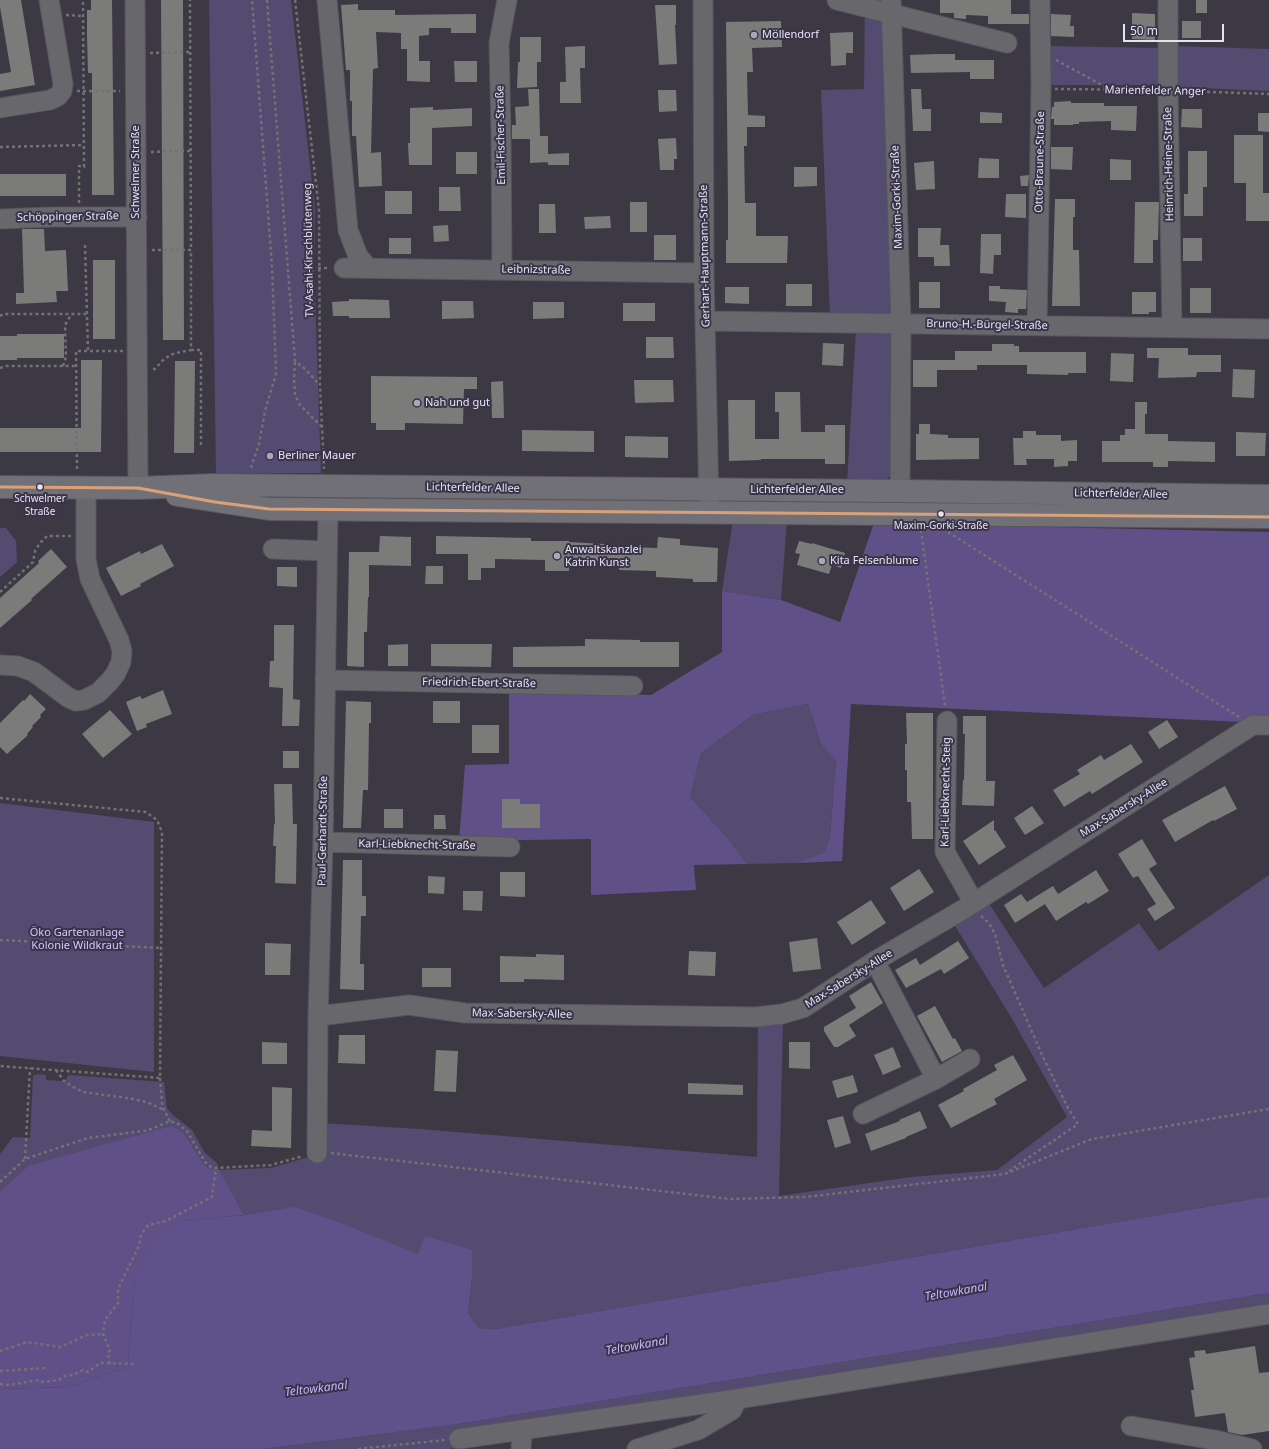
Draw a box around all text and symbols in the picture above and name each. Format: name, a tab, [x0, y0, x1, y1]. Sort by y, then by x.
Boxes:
scale bar	[1125, 16, 1226, 42]
text: 50 m	[1130, 22, 1158, 39]
place label: Möllendorf	[762, 28, 819, 42]
marker: Möllendorf	[749, 30, 759, 40]
street label: Marienfelder Anger	[1104, 84, 1206, 98]
street label: Emil-Fischer-Straße	[494, 85, 508, 185]
street label: Heinrich-Heine-Straße	[1161, 107, 1177, 221]
street label: Otto-Braune-Straße	[1033, 111, 1047, 213]
street label: Schwelmer Straße	[129, 125, 143, 219]
street label: Maxim-Gorki-Straße	[889, 145, 905, 249]
street label: TV-Asahi-Kirschblütenweg	[301, 183, 317, 317]
street label: Gerhart-Hauptmann-Straße	[697, 184, 713, 328]
street label: Schöppinger Straße	[17, 210, 119, 224]
street label: Leibnizstraße	[501, 263, 571, 277]
street label: Bruno-H.-Bürgel-Straße	[926, 317, 1048, 333]
place label: Nah und gut	[425, 396, 490, 410]
marker: Nah und gut	[412, 398, 422, 408]
place label: Berliner Mauer	[278, 449, 356, 463]
marker: Berliner Mauer	[265, 451, 275, 461]
street label: Lichterfelder Allee	[426, 481, 520, 495]
marker: Schwelmer Straße	[35, 482, 45, 492]
street label: Lichterfelder Allee	[750, 483, 844, 497]
street label: Lichterfelder Allee	[1074, 487, 1168, 501]
place label: Schwelmer Straße	[14, 493, 66, 516]
marker: Maxim-Gorki-Straße	[936, 509, 946, 519]
place label: Maxim-Gorki-Straße	[894, 520, 988, 532]
place label: Anwaltskanzlei Katrin Kunst	[565, 543, 642, 569]
marker: Anwaltskanzlei Katrin Kunst	[552, 551, 562, 561]
place label: Kita Felsenblume	[830, 554, 919, 568]
marker: Kita Felsenblume	[817, 556, 827, 566]
street label: Friedrich-Ebert-Straße	[422, 675, 536, 691]
street label: Karl-Liebknecht-Steig	[938, 737, 954, 847]
street label: Paul-Gerhardt-Straße	[315, 776, 331, 886]
street label: Max-Sabersky-Allee	[1078, 776, 1170, 840]
street label: Karl-Liebknecht-Straße	[358, 837, 476, 853]
park label: Öko Gartenanlage Kolonie Wildkraut	[30, 926, 124, 952]
street label: Max-Sabersky-Allee	[803, 947, 895, 1011]
street label: Max-Sabersky-Allee	[472, 1007, 572, 1021]
water label: Teltowkanal	[924, 1279, 988, 1305]
water label: Teltowkanal	[605, 1333, 669, 1359]
water label: Teltowkanal	[284, 1378, 348, 1400]

